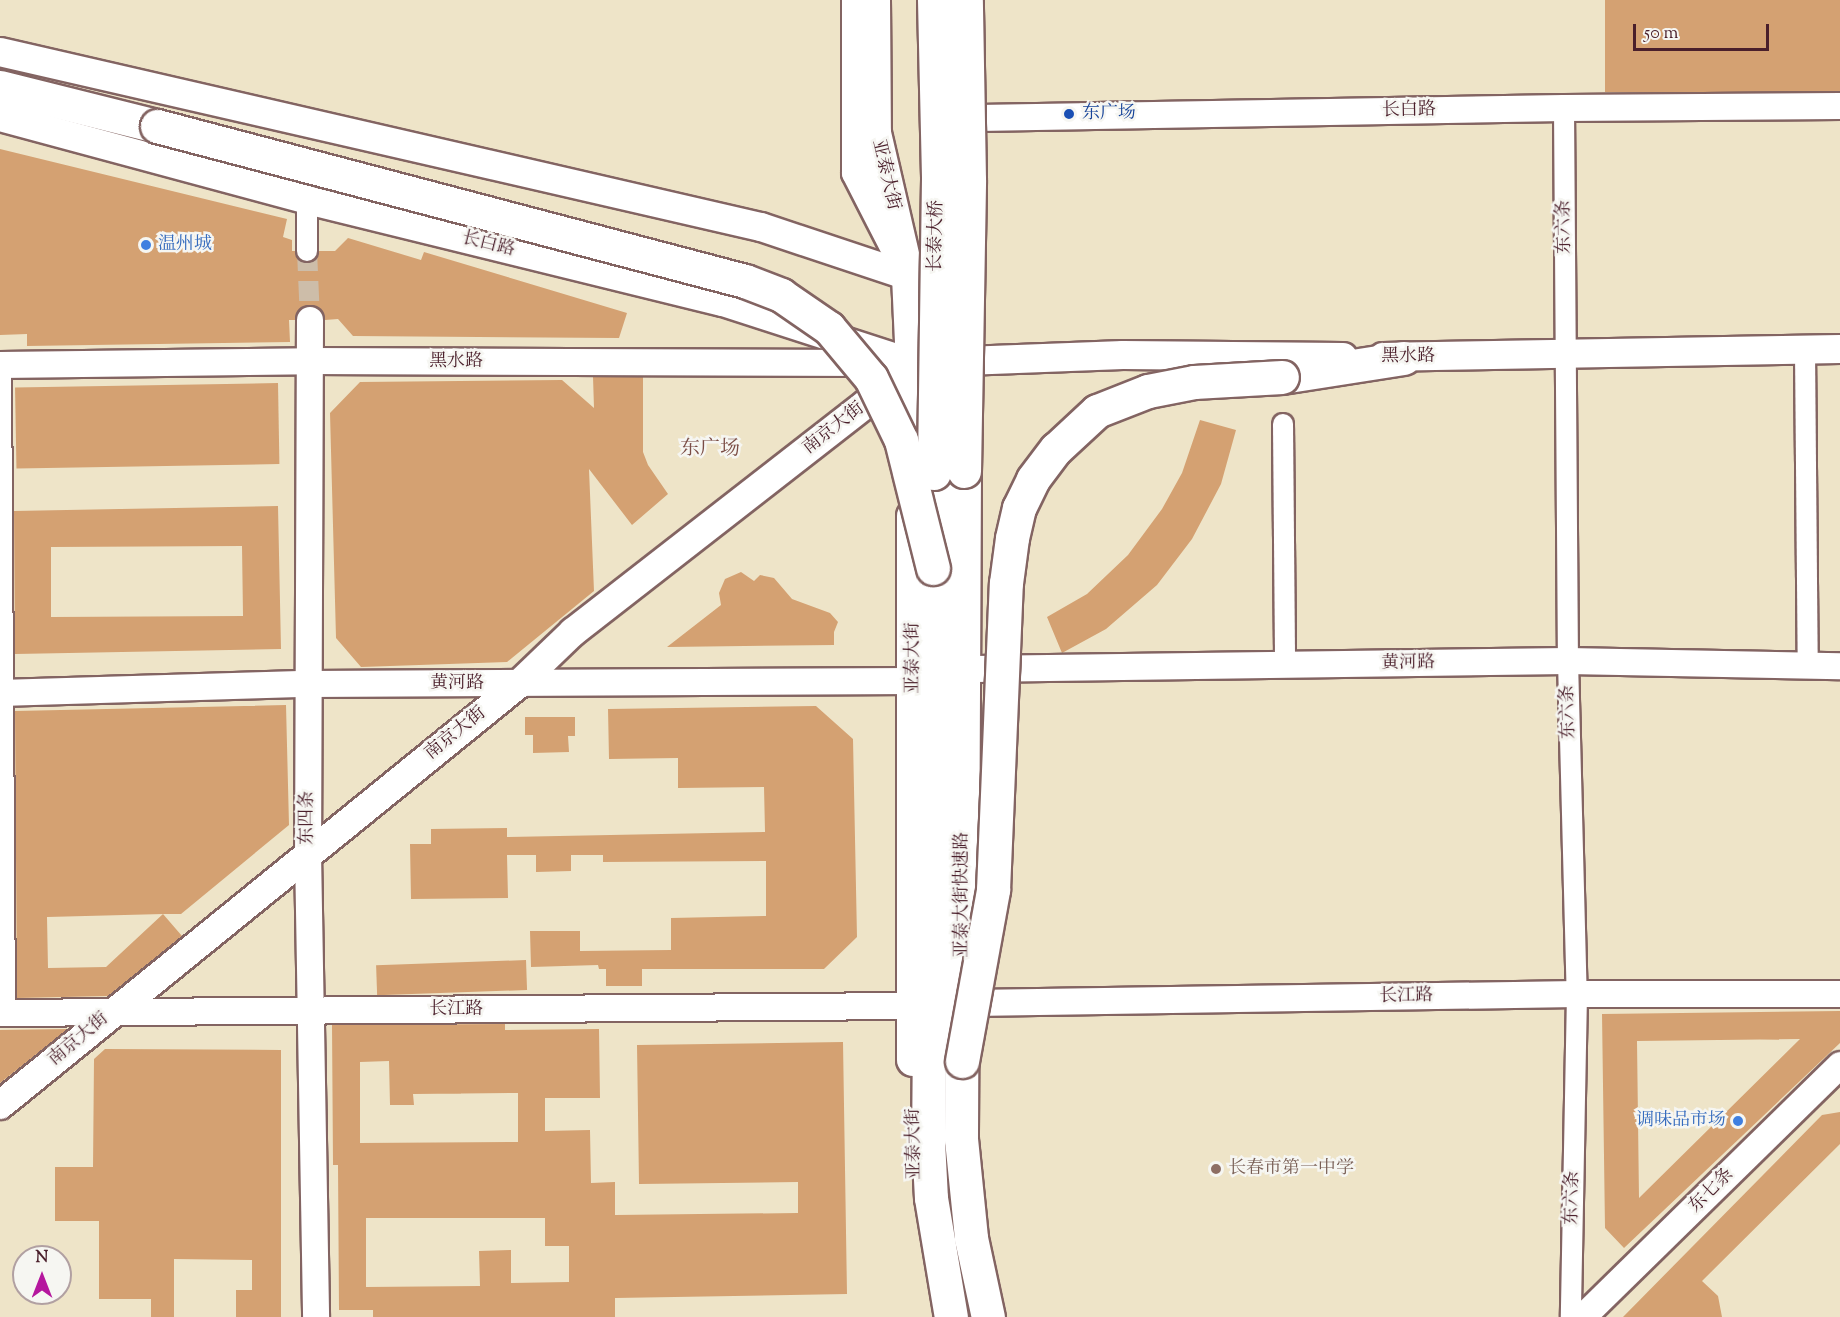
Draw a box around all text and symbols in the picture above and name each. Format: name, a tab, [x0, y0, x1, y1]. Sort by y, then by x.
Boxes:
scale bar	[1636, 12, 1772, 50]
text: 50 m	[1644, 21, 1678, 47]
street label: 长白路	[1382, 100, 1436, 122]
place label: 东广场	[1082, 103, 1136, 125]
marker: 东广场	[1060, 105, 1078, 123]
street label: 亚泰大街	[866, 137, 904, 213]
street label: 长泰大桥	[926, 200, 948, 272]
street label: 东六条	[1554, 200, 1576, 254]
street label: 长白路	[459, 228, 517, 262]
place label: 温州城	[158, 234, 212, 256]
marker: 温州城	[139, 238, 153, 252]
street label: 黑水路	[1381, 346, 1435, 368]
street label: 黑水路	[429, 351, 483, 373]
street label: 南京大街	[799, 398, 869, 460]
district label: 东广场	[680, 437, 740, 461]
street label: 亚泰大街	[903, 622, 925, 694]
street label: 黄河路	[1381, 653, 1435, 675]
street label: 黄河路	[430, 673, 484, 695]
street label: 东六条	[1557, 685, 1581, 739]
street label: 南京大街	[421, 703, 491, 765]
street label: 东四条	[297, 791, 319, 845]
street label: 亚泰大街快速路	[952, 832, 974, 958]
street label: 长江路	[1379, 986, 1433, 1008]
street label: 长江路	[429, 999, 483, 1021]
street label: 南京大街	[44, 1009, 114, 1071]
street label: 亚泰大街	[904, 1108, 926, 1180]
place label: 调味品市场	[1636, 1110, 1726, 1132]
marker: 调味品市场	[1731, 1114, 1745, 1128]
place label: 长春市第一中学	[1228, 1158, 1354, 1180]
marker: 长春市第一中学	[1209, 1162, 1223, 1176]
street label: 东七条	[1685, 1164, 1739, 1218]
street label: 东六条	[1562, 1171, 1584, 1225]
north arrow	[12, 1245, 72, 1305]
text: N	[36, 1247, 48, 1270]

